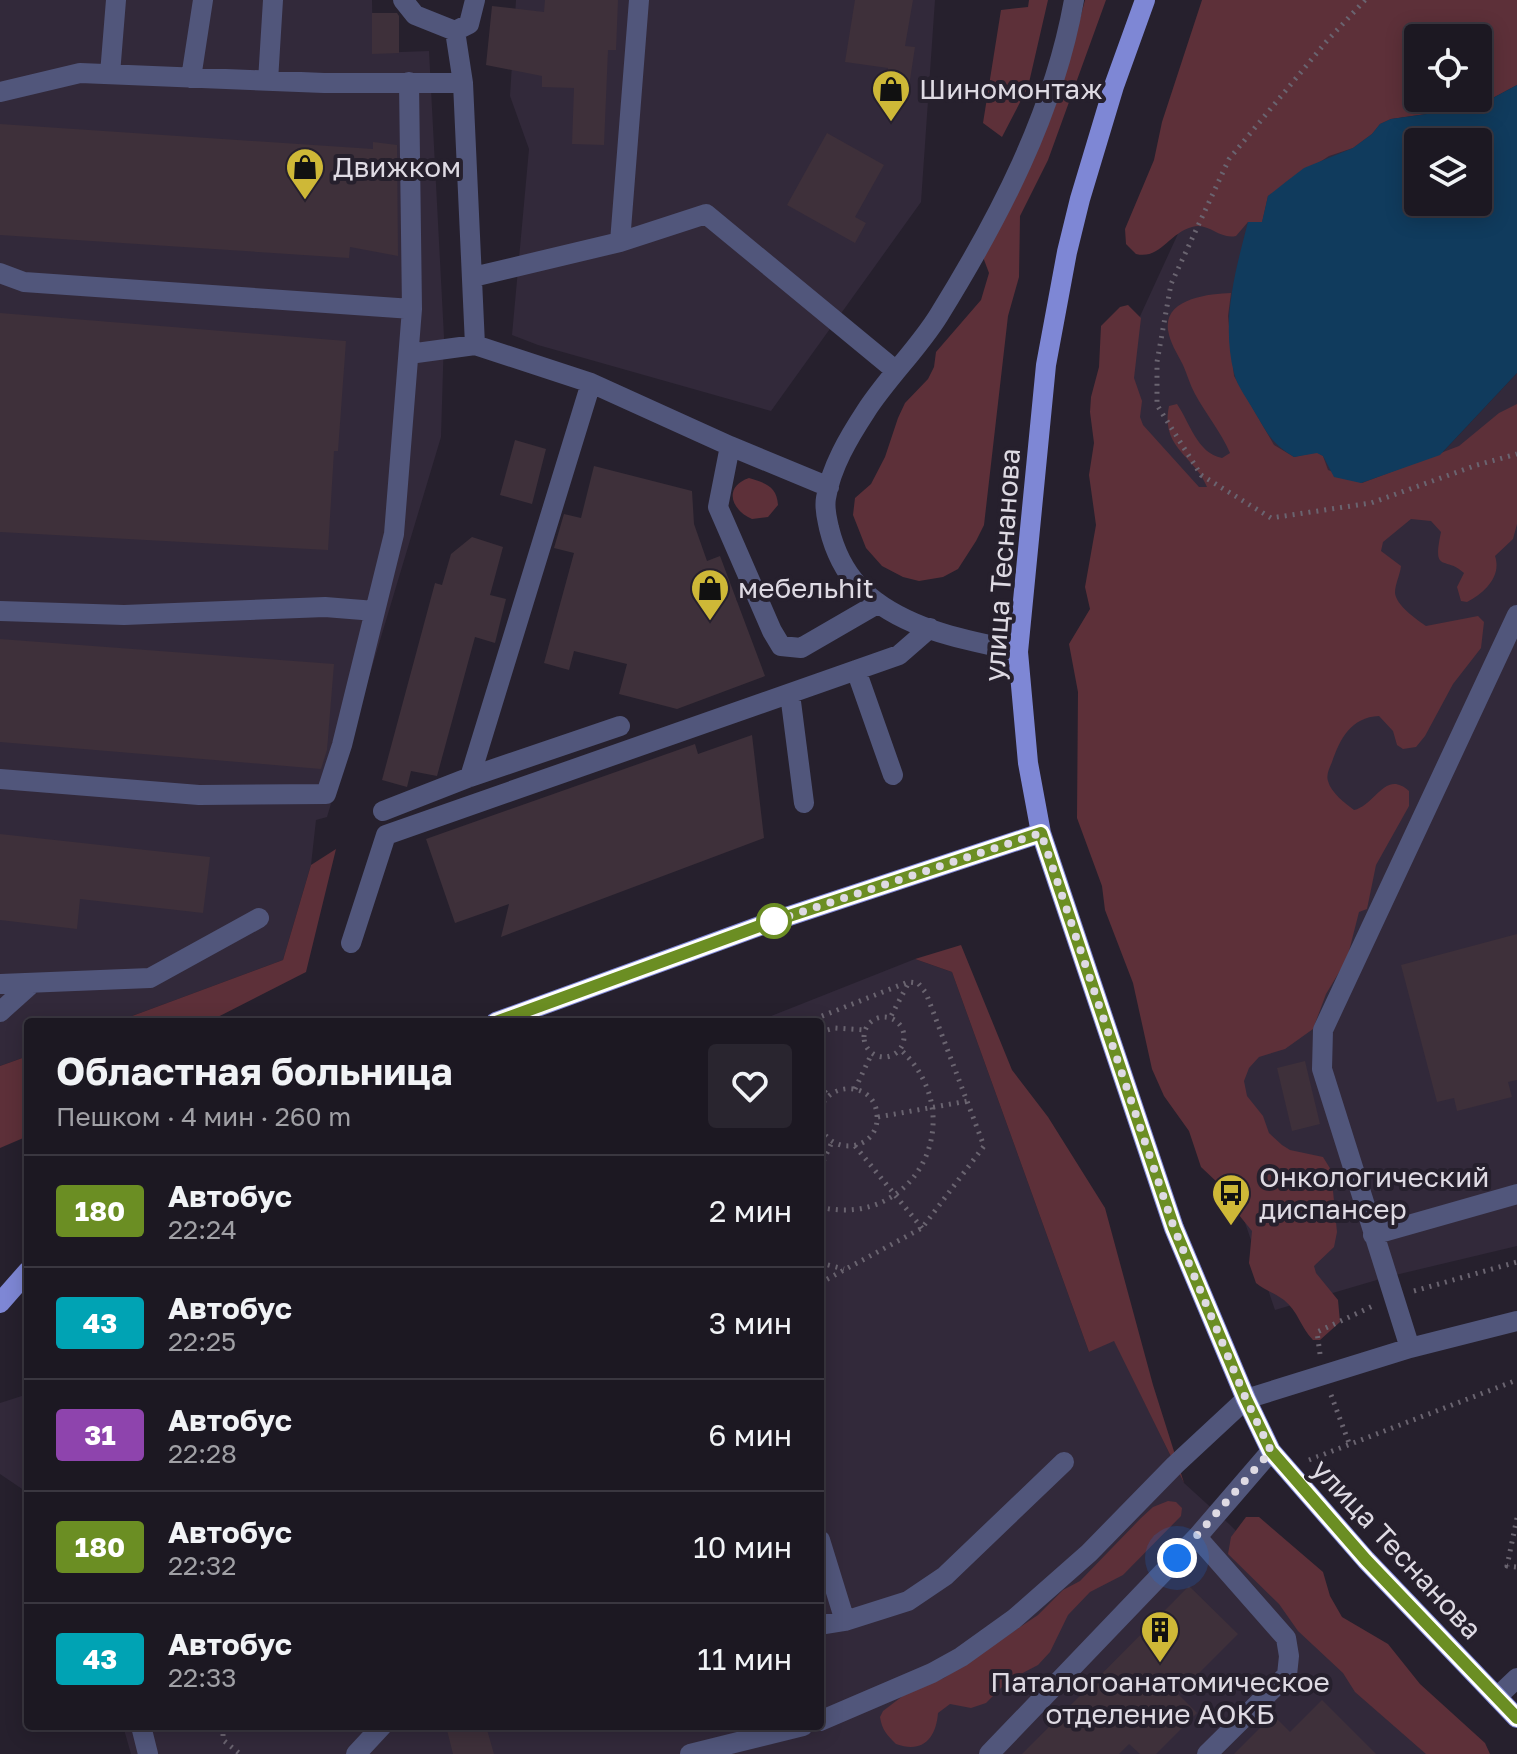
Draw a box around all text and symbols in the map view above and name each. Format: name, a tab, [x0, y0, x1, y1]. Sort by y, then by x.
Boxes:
map controls	[1404, 24, 1492, 216]
button: locate	[1404, 24, 1492, 112]
shop icon: Шиномонтаж	[870, 68, 912, 123]
place label: Шиномонтаж	[919, 72, 1103, 105]
button: layers	[1404, 128, 1492, 216]
shop icon: Движком	[284, 146, 326, 201]
place label: Движком	[333, 150, 461, 183]
street label: улица Теснанова	[977, 447, 1026, 683]
shop icon: мебельhit	[689, 567, 731, 622]
place label: мебельhit	[738, 571, 874, 604]
unlabelled marker	[757, 904, 791, 938]
button: heart	[708, 1044, 792, 1128]
text: Областная больница	[56, 1048, 453, 1093]
text: Пешком · 4 мин · 260 m	[56, 1101, 351, 1132]
place label: Онкологический диспансер	[1259, 1160, 1489, 1225]
bus stop icon: Онкологический диспансер	[1210, 1172, 1252, 1227]
text: Автобус	[168, 1178, 292, 1214]
text: 2 мин	[709, 1193, 792, 1229]
text: 180	[75, 1194, 125, 1227]
text: 22:24	[168, 1214, 237, 1245]
text: Автобус	[168, 1290, 292, 1326]
text: 3 мин	[709, 1305, 792, 1341]
text: 43	[83, 1306, 117, 1339]
text: 22:25	[168, 1326, 236, 1357]
text: Автобус	[168, 1402, 292, 1438]
text: 6 мин	[708, 1417, 792, 1453]
text: 31	[84, 1418, 116, 1451]
text: 22:28	[168, 1438, 237, 1469]
street label: улица Теснанова	[1306, 1452, 1489, 1645]
text: Автобус	[168, 1514, 292, 1550]
text: 10 мин	[693, 1529, 792, 1565]
text: 180	[75, 1530, 125, 1563]
your location	[1157, 1538, 1197, 1578]
text: 22:32	[168, 1550, 236, 1581]
building icon: Паталогоанатомическое отделение АОКБ	[1139, 1609, 1181, 1664]
text: Автобус	[168, 1626, 292, 1662]
text: 11 мин	[697, 1641, 792, 1677]
text: 43	[83, 1642, 117, 1675]
text: 22:33	[168, 1662, 236, 1693]
place label: Паталогоанатомическое отделение АОКБ	[990, 1665, 1330, 1730]

